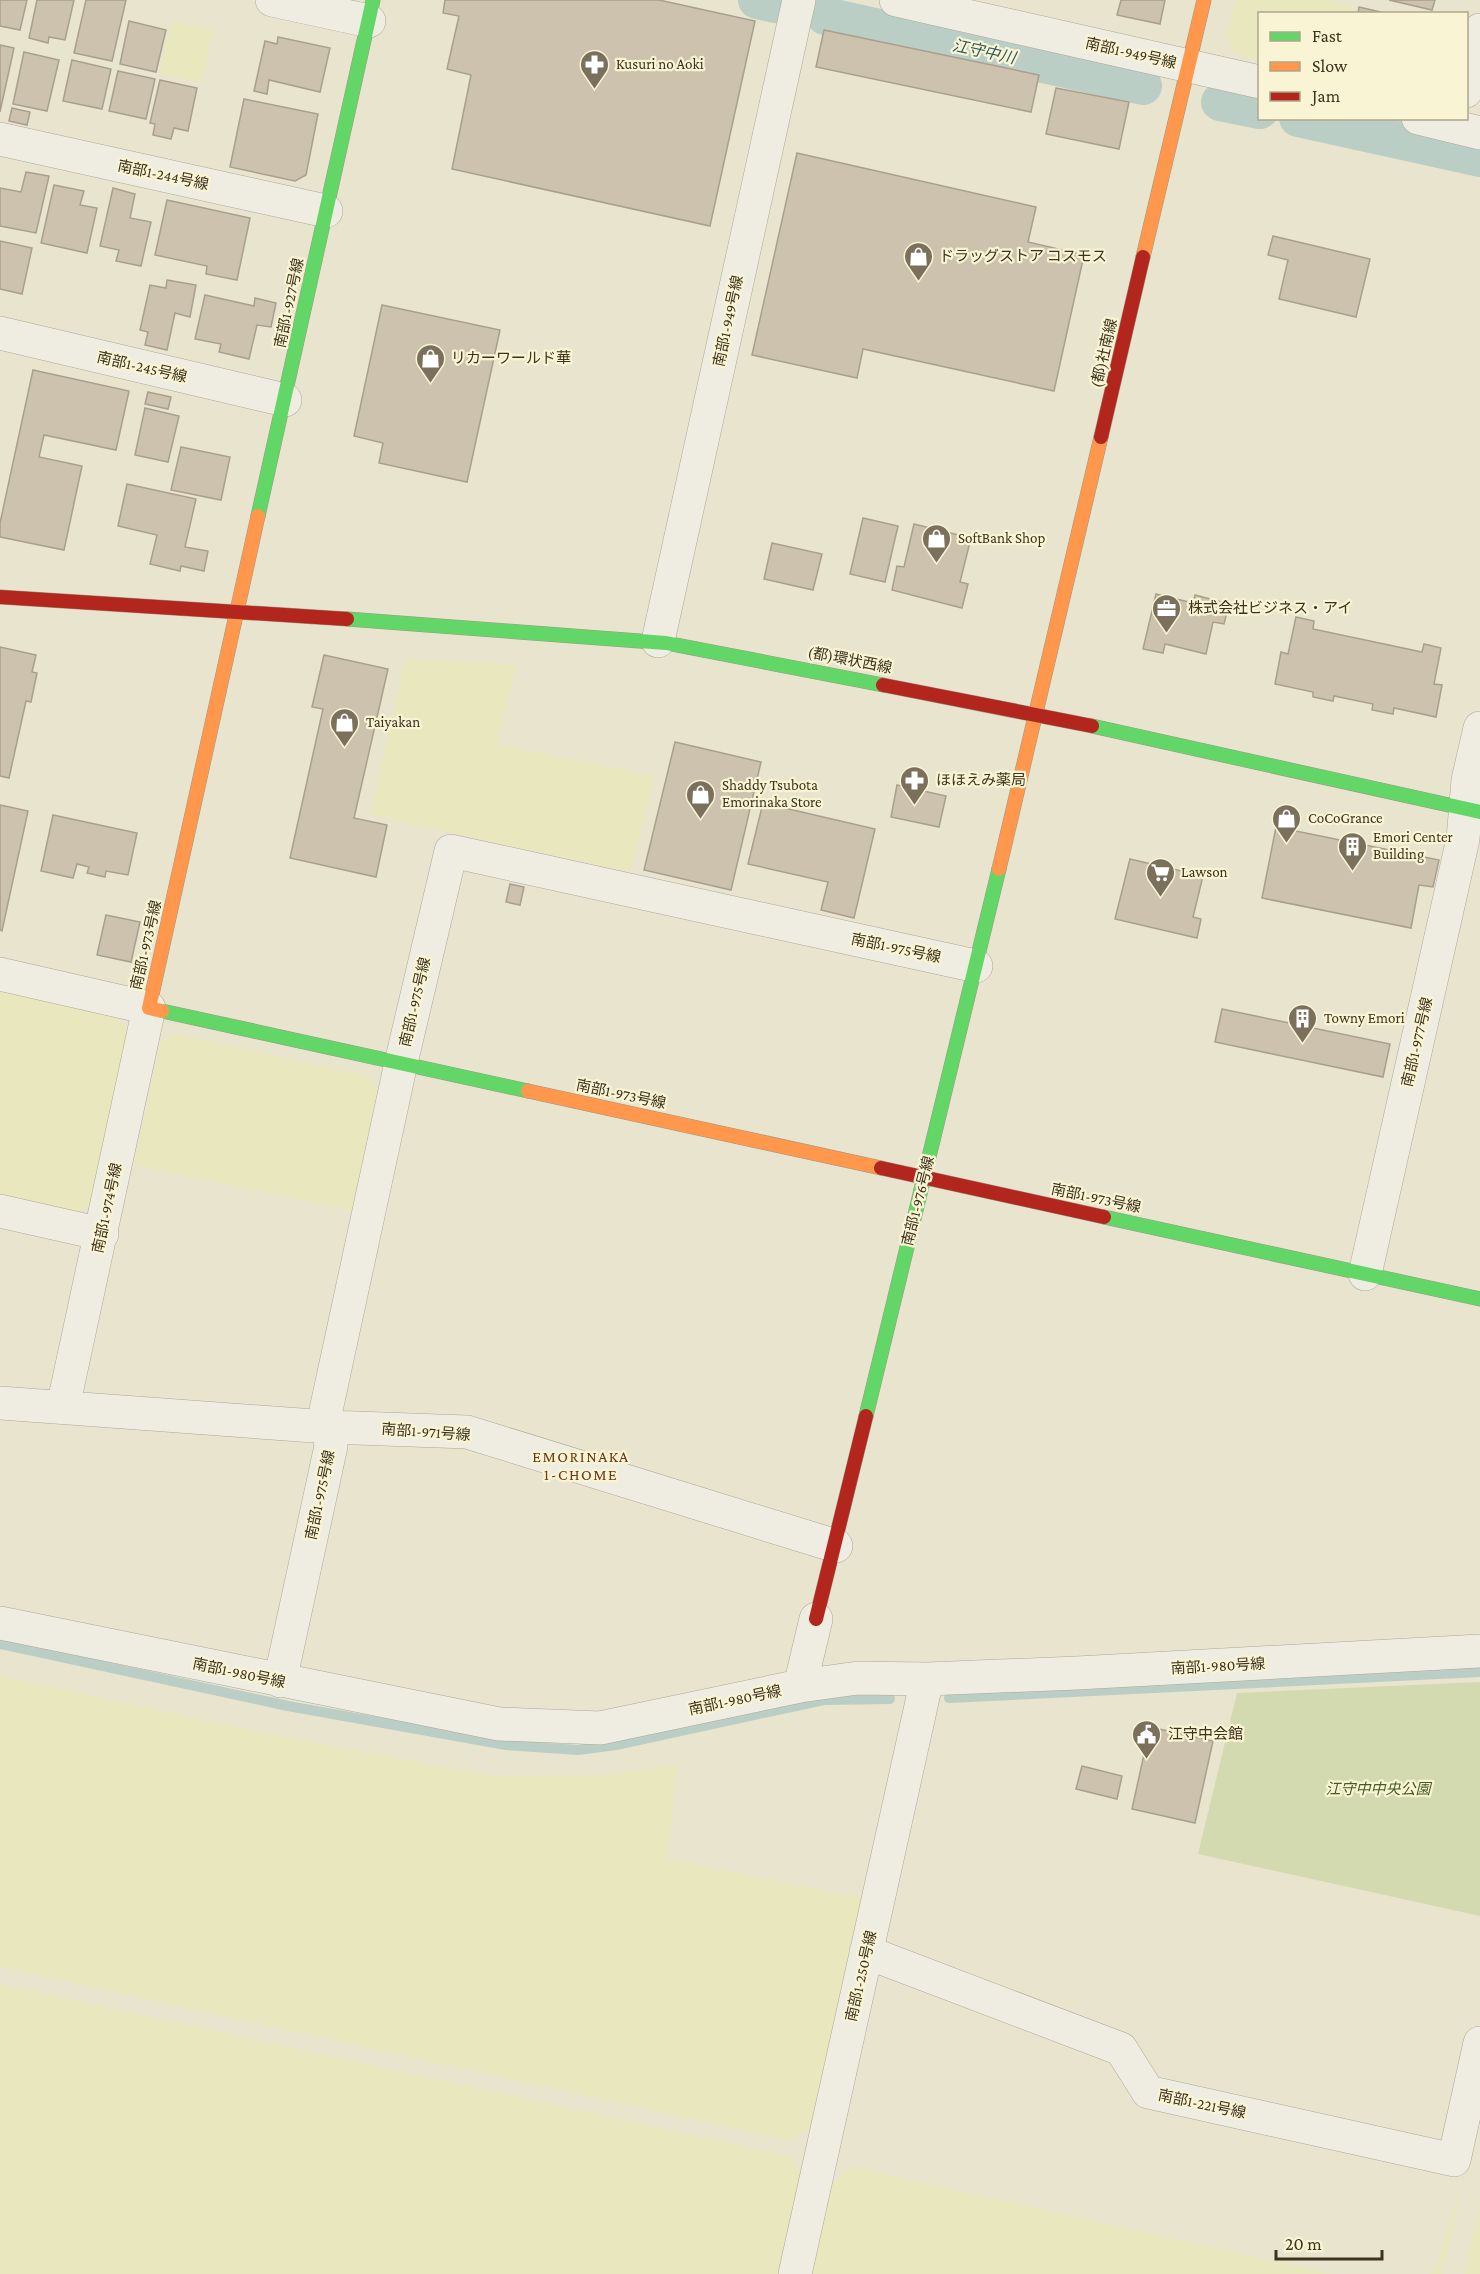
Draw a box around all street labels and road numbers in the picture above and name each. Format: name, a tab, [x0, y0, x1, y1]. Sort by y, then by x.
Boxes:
street label: 南部1-949号線	[1084, 35, 1178, 71]
street label: 南部1-244号線	[116, 158, 210, 192]
street label: 南部1-927号線	[272, 257, 306, 349]
street label: 南部1-949号線	[711, 274, 745, 368]
street label: (都)社南線	[1088, 317, 1121, 389]
street label: 南部1-245号線	[95, 349, 189, 385]
street label: (都)環状西線	[806, 643, 894, 677]
street label: 南部1-973号線	[128, 899, 164, 991]
street label: 南部1-975号線	[850, 931, 942, 965]
street label: 南部1-975号線	[397, 956, 433, 1048]
street label: 南部1-977号線	[1399, 996, 1435, 1088]
street label: 南部1-973号線	[575, 1077, 667, 1111]
street label: 南部1-976号線	[899, 1154, 937, 1248]
street label: 南部1-974号線	[90, 1161, 124, 1255]
street label: 南部1-973号線	[1050, 1181, 1142, 1215]
street label: 南部1-971号線	[381, 1421, 471, 1443]
street label: 南部1-975号線	[303, 1449, 337, 1541]
street label: 南部1-980号線	[191, 1655, 287, 1691]
street label: 南部1-980号線	[1170, 1656, 1266, 1676]
street label: 南部1-980号線	[687, 1682, 783, 1718]
street label: 南部1-250号線	[843, 1929, 879, 2023]
street label: 南部1-221号線	[1157, 2087, 1247, 2121]

